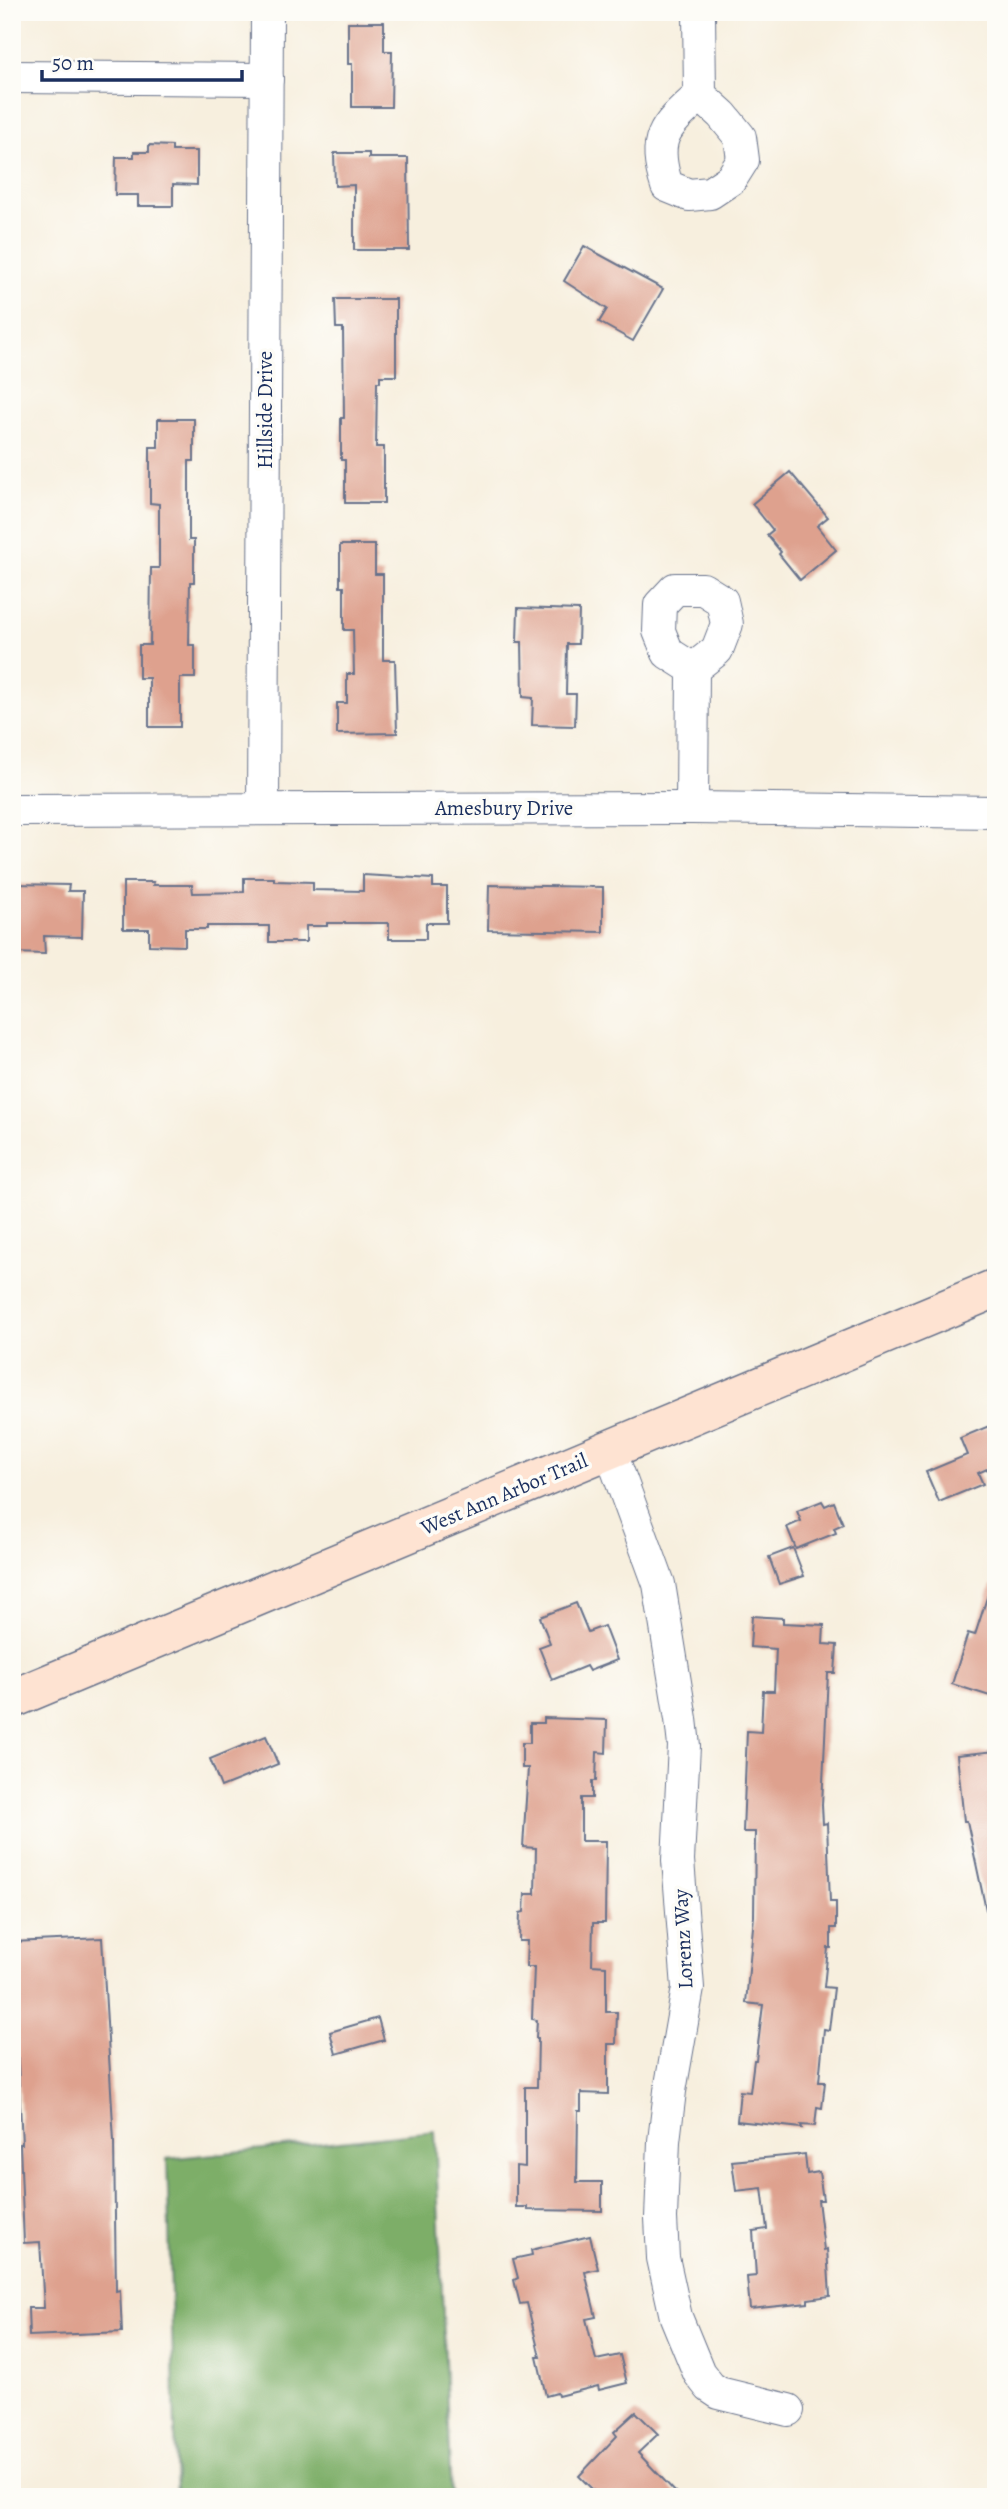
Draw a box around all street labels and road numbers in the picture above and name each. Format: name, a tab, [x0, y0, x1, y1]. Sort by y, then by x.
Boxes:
street label: Hillside Drive	[251, 351, 279, 469]
street label: Amesbury Drive	[434, 794, 573, 822]
street label: West Ann Arbor Trail	[415, 1446, 592, 1542]
street label: Lorenz Way	[666, 1888, 700, 1990]

